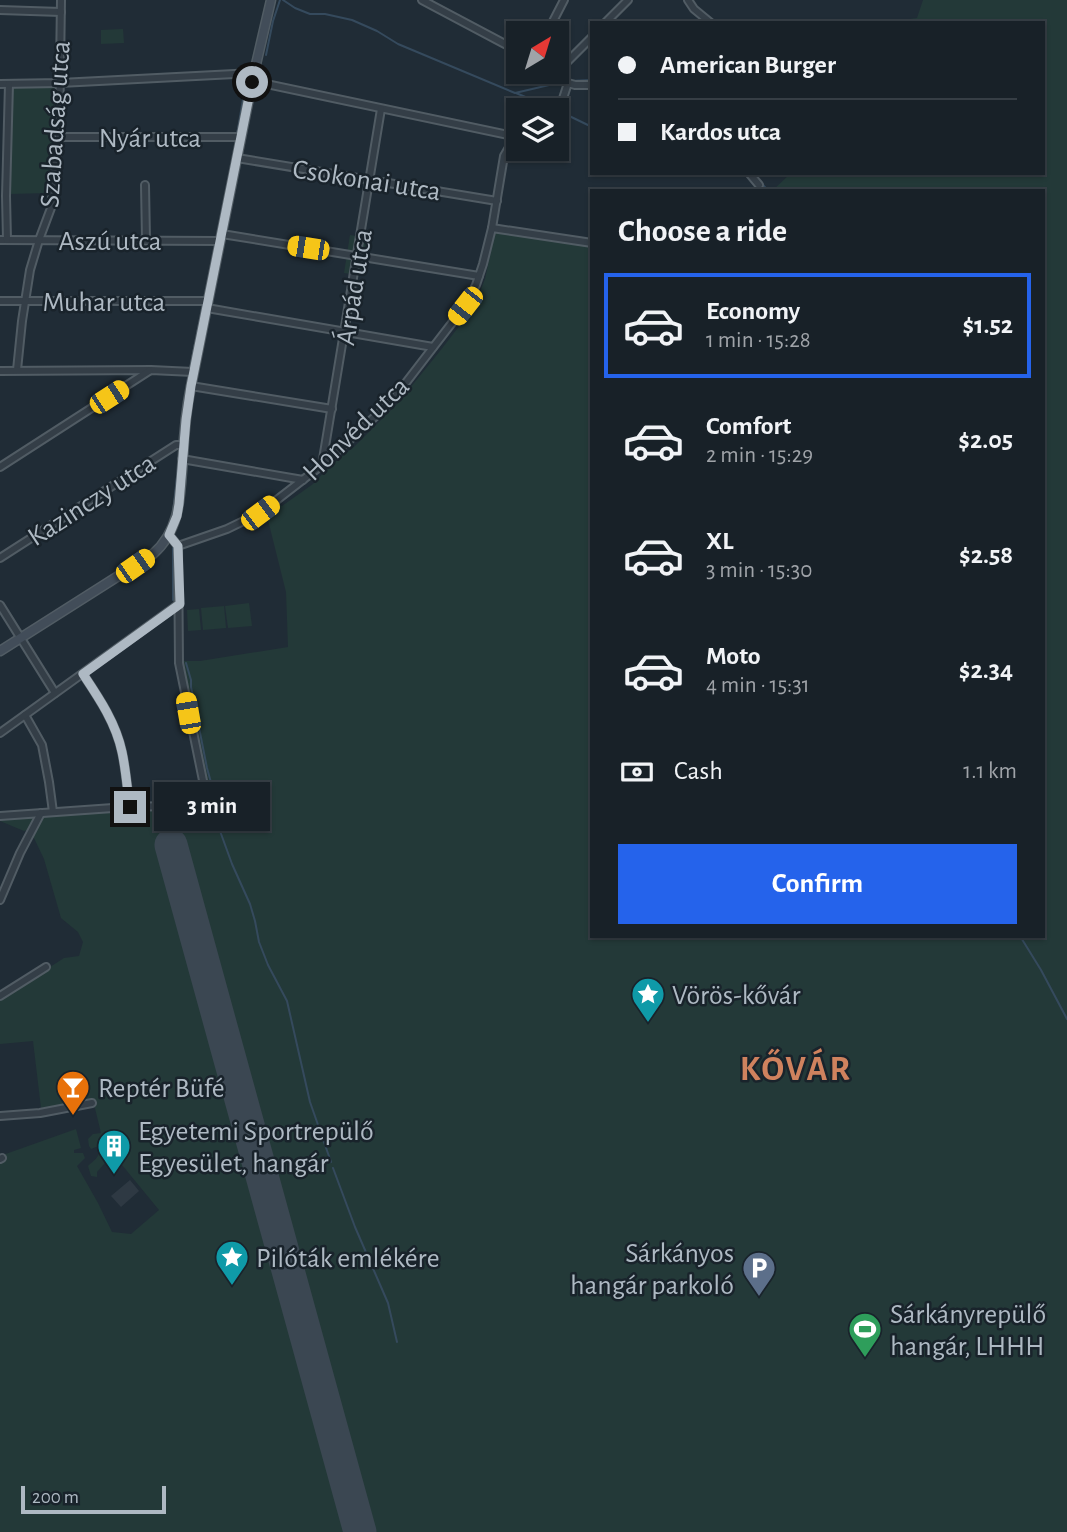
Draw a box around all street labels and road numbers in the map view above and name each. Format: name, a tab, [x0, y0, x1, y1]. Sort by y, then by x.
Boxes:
street label: Szabadság utca	[36, 40, 76, 209]
street label: Nyár utca	[99, 125, 201, 153]
street label: Csokonai utca	[291, 155, 443, 207]
street label: Árpád utca	[329, 227, 378, 348]
street label: Aszú utca	[58, 228, 162, 256]
street label: Muhar utca	[43, 289, 166, 317]
street label: Honvéd utca	[298, 372, 415, 487]
street label: Kazinczy utca	[23, 449, 161, 552]

